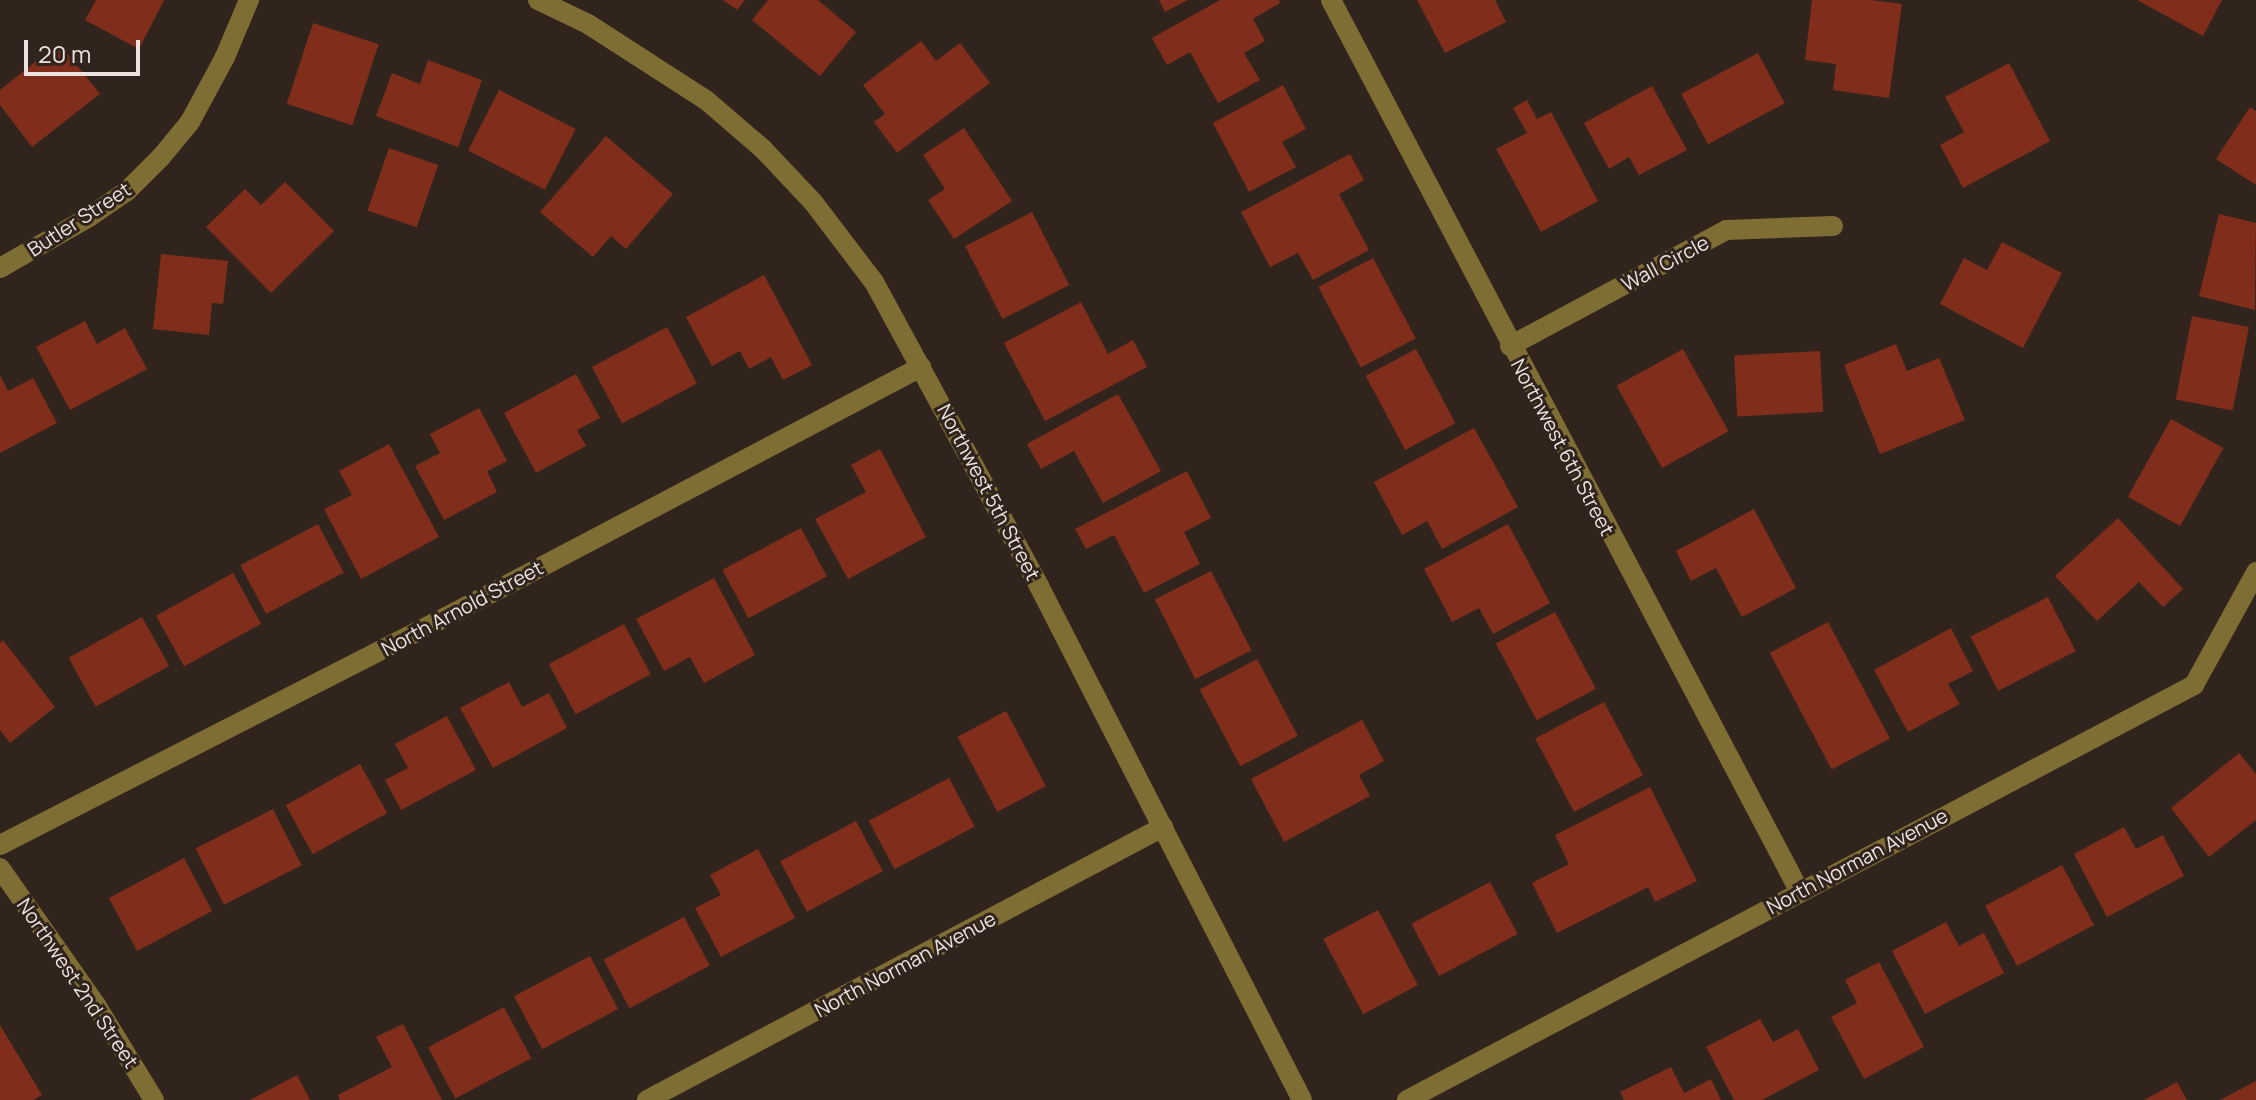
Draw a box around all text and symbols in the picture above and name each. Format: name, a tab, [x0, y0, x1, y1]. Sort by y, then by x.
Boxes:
scale bar	[28, 24, 144, 74]
text: 20 m	[38, 37, 91, 70]
street label: Butler Street	[23, 177, 135, 261]
street label: Wall Circle	[1617, 230, 1713, 296]
street label: Northwest 6th Street	[1506, 354, 1620, 540]
street label: Northwest 5th Street	[932, 400, 1046, 584]
street label: North Arnold Street	[377, 555, 547, 661]
street label: North Norman Avenue	[1762, 803, 1952, 919]
street label: Northwest 2nd Street	[12, 894, 144, 1072]
street label: North Norman Avenue	[810, 906, 1000, 1022]

